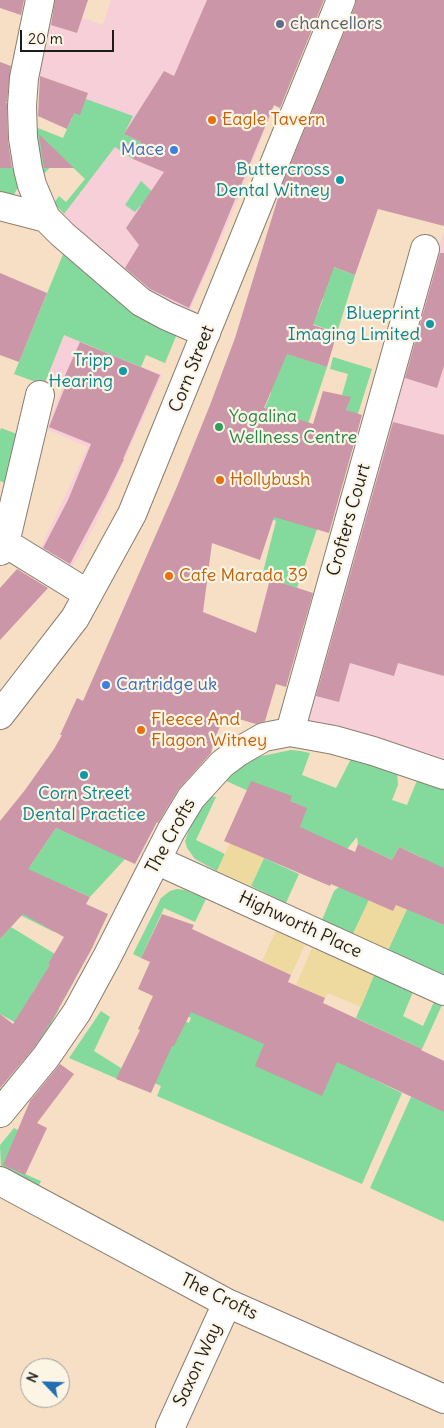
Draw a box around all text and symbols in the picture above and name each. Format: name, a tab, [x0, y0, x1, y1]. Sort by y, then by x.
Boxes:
place label: chancellors	[290, 13, 383, 35]
marker: chancellors	[274, 18, 286, 30]
scale bar	[22, 20, 116, 52]
text: 20 m	[28, 29, 63, 48]
place label: Eagle Tavern	[222, 109, 325, 131]
marker: Eagle Tavern	[206, 114, 218, 126]
place label: Mace	[121, 139, 164, 161]
marker: Mace	[168, 144, 180, 156]
place label: Buttercross Dental Witney	[216, 159, 330, 202]
marker: Buttercross Dental Witney	[334, 174, 346, 186]
place label: Blueprint Imaging Limited	[288, 303, 420, 346]
marker: Blueprint Imaging Limited	[424, 318, 436, 330]
street label: Corn Street	[165, 322, 219, 416]
place label: Tripp Hearing	[48, 350, 113, 392]
marker: Tripp Hearing	[117, 365, 129, 377]
place label: Yogalina Wellness Centre	[229, 406, 357, 448]
marker: Yogalina Wellness Centre	[213, 421, 225, 433]
street label: Crofters Court	[323, 461, 375, 579]
place label: Hollybush	[230, 469, 310, 491]
marker: Hollybush	[214, 474, 226, 486]
place label: Cafe Marada 39	[179, 565, 308, 587]
marker: Cafe Marada 39	[163, 570, 175, 582]
place label: Cartridge uk	[116, 674, 217, 696]
marker: Cartridge uk	[100, 679, 112, 691]
place label: Fleece And Flagon Witney	[151, 709, 267, 752]
marker: Fleece And Flagon Witney	[135, 724, 147, 736]
marker: Corn Street Dental Practice	[78, 769, 90, 781]
place label: Corn Street Dental Practice	[22, 783, 146, 826]
street label: The Crofts	[141, 795, 201, 877]
street label: Highworth Place	[235, 887, 365, 963]
street label: The Crofts	[177, 1269, 261, 1325]
street label: Saxon Way	[169, 1320, 227, 1410]
north arrow	[20, 1358, 70, 1408]
text: N	[22, 1369, 42, 1385]

